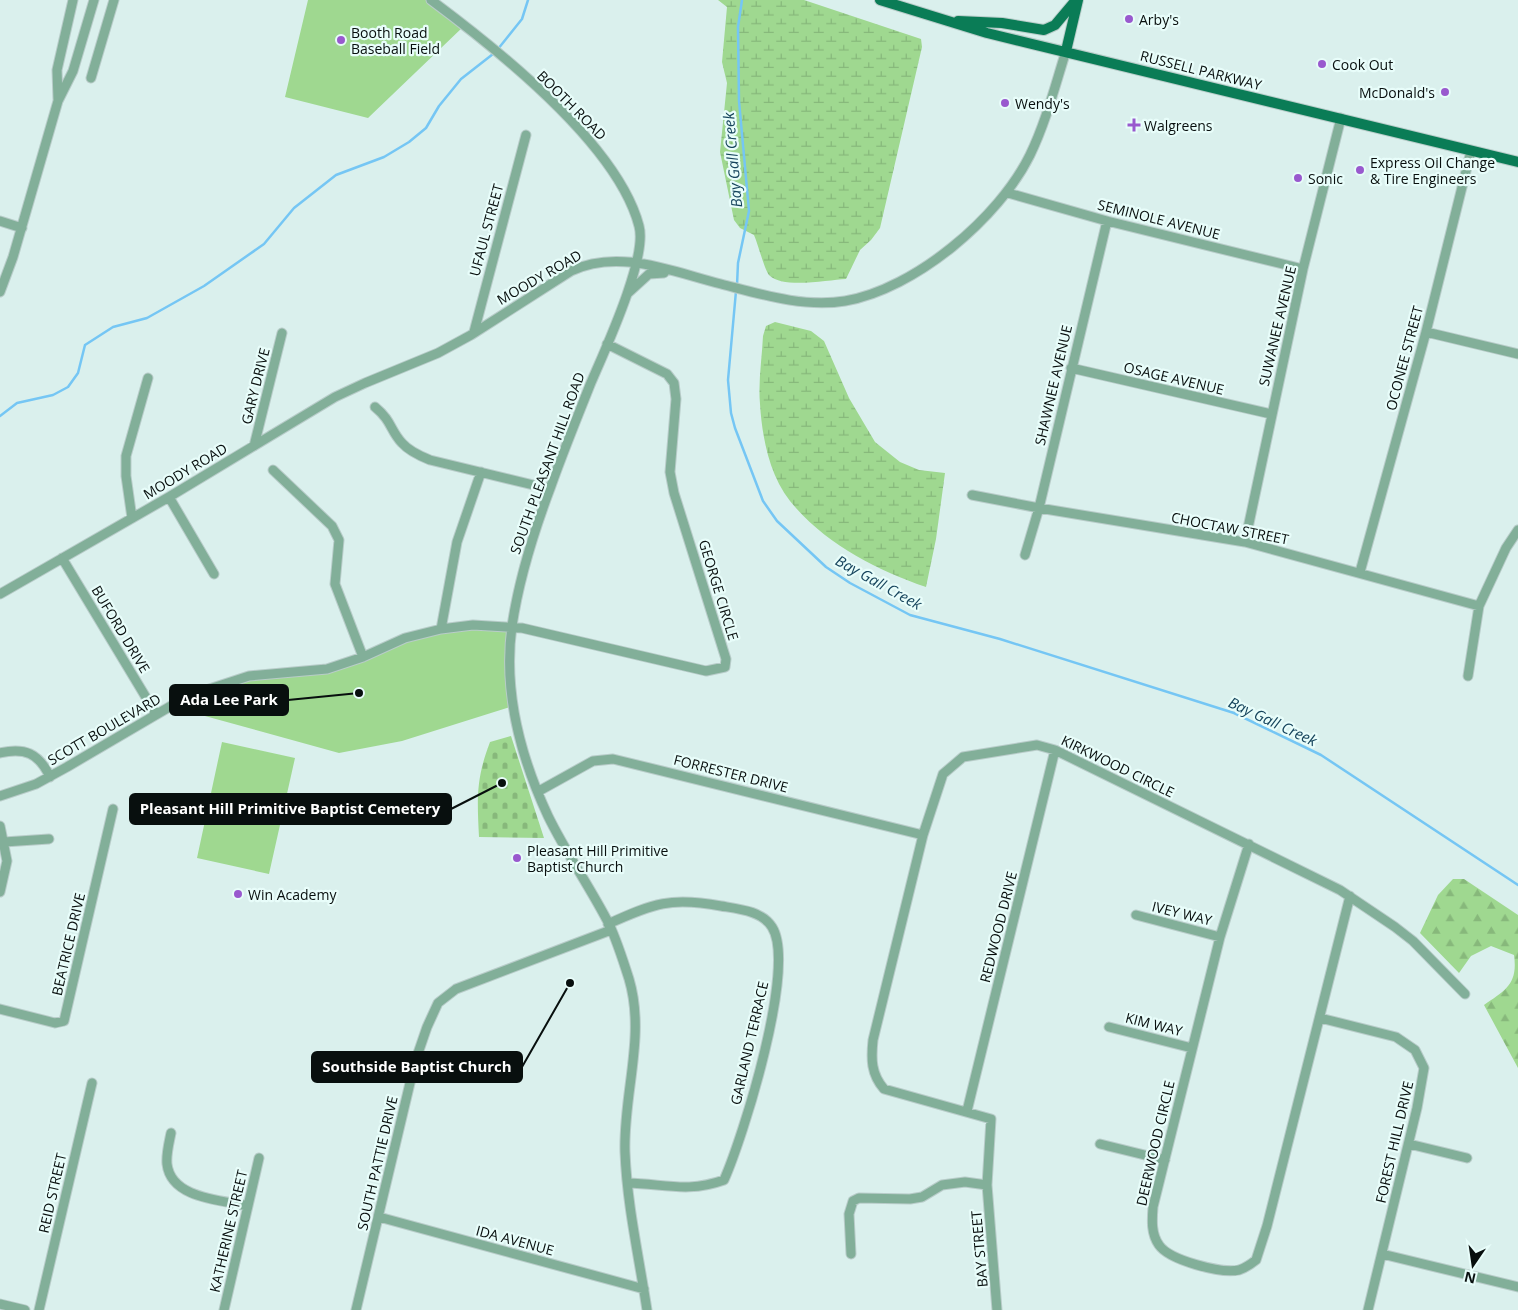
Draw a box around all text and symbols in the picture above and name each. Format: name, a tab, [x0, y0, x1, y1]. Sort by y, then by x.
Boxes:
place label: Arby's	[1139, 10, 1179, 29]
marker: Arby's	[1123, 13, 1135, 25]
place label: Booth Road Baseball Field	[351, 23, 440, 58]
marker: Booth Road Baseball Field	[335, 34, 347, 46]
street label: RUSSELL PARKWAY	[1138, 46, 1264, 94]
place label: Cook Out	[1332, 55, 1393, 74]
marker: Cook Out	[1316, 58, 1328, 70]
street label: BOOTH ROAD	[533, 66, 611, 144]
place label: McDonald's	[1359, 83, 1435, 102]
marker: McDonald's	[1439, 86, 1451, 98]
place label: Wendy's	[1015, 94, 1070, 113]
marker: Wendy's	[999, 97, 1011, 109]
water label: Bay Gall Creek	[718, 111, 746, 208]
place label: Walgreens	[1144, 116, 1213, 135]
marker: Walgreens	[1128, 119, 1140, 131]
place label: Express Oil Change & Tire Engineers	[1370, 153, 1495, 188]
marker: Express Oil Change & Tire Engineers	[1354, 164, 1366, 176]
place label: Sonic	[1308, 169, 1343, 188]
marker: Sonic	[1292, 172, 1304, 184]
street label: UFAUL STREET	[465, 182, 508, 278]
street label: SEMINOLE AVENUE	[1096, 195, 1222, 243]
street label: MOODY ROAD	[493, 245, 585, 309]
street label: SUWANEE AVENUE	[1254, 264, 1300, 388]
street label: OCONEE STREET	[1381, 303, 1427, 412]
street label: SHAWNEE AVENUE	[1030, 323, 1076, 447]
street label: GARY DRIVE	[236, 346, 274, 426]
street label: OSAGE AVENUE	[1122, 357, 1226, 399]
street label: SOUTH PLEASANT HILL ROAD	[505, 369, 589, 557]
street label: MOODY ROAD	[140, 439, 230, 503]
street label: CHOCTAW STREET	[1170, 507, 1291, 549]
street label: GEORGE CIRCLE	[695, 537, 743, 643]
water label: Bay Gall Creek	[832, 550, 926, 614]
street label: BUFORD DRIVE	[87, 582, 155, 676]
callout: Ada Lee Park	[170, 685, 288, 715]
street label: SCOTT BOULEVARD	[44, 689, 164, 769]
text: Ada Lee Park	[180, 689, 278, 709]
water label: Bay Gall Creek	[1226, 692, 1321, 751]
street label: KIRKWOOD CIRCLE	[1058, 730, 1178, 802]
street label: FORRESTER DRIVE	[672, 750, 790, 796]
callout: Pleasant Hill Primitive Baptist Cemetery	[130, 794, 451, 824]
text: Pleasant Hill Primitive Baptist Cemetery	[140, 798, 441, 818]
place label: Pleasant Hill Primitive Baptist Church	[527, 841, 669, 876]
marker: Pleasant Hill Primitive Baptist Church	[511, 852, 523, 864]
street label: REDWOOD DRIVE	[975, 869, 1021, 985]
place label: Win Academy	[248, 885, 337, 904]
marker: Win Academy	[232, 888, 244, 900]
street label: BEATRICE DRIVE	[47, 891, 89, 997]
street label: IVEY WAY	[1150, 896, 1214, 930]
street label: GARLAND TERRACE	[726, 979, 772, 1107]
street label: KIM WAY	[1123, 1008, 1185, 1040]
callout: Southside Baptist Church	[312, 1052, 522, 1082]
text: Southside Baptist Church	[322, 1056, 512, 1076]
street label: DEERWOOD CIRCLE	[1131, 1078, 1179, 1208]
street label: FOREST HILL DRIVE	[1371, 1079, 1417, 1205]
street label: SOUTH PATTIE DRIVE	[352, 1094, 402, 1232]
street label: REID STREET	[34, 1151, 70, 1235]
street label: KATHERINE STREET	[205, 1168, 251, 1294]
street label: BAY STREET	[966, 1210, 992, 1288]
street label: IDA AVENUE	[474, 1220, 556, 1260]
north arrow	[1448, 1240, 1498, 1290]
text: N	[1462, 1268, 1478, 1289]

